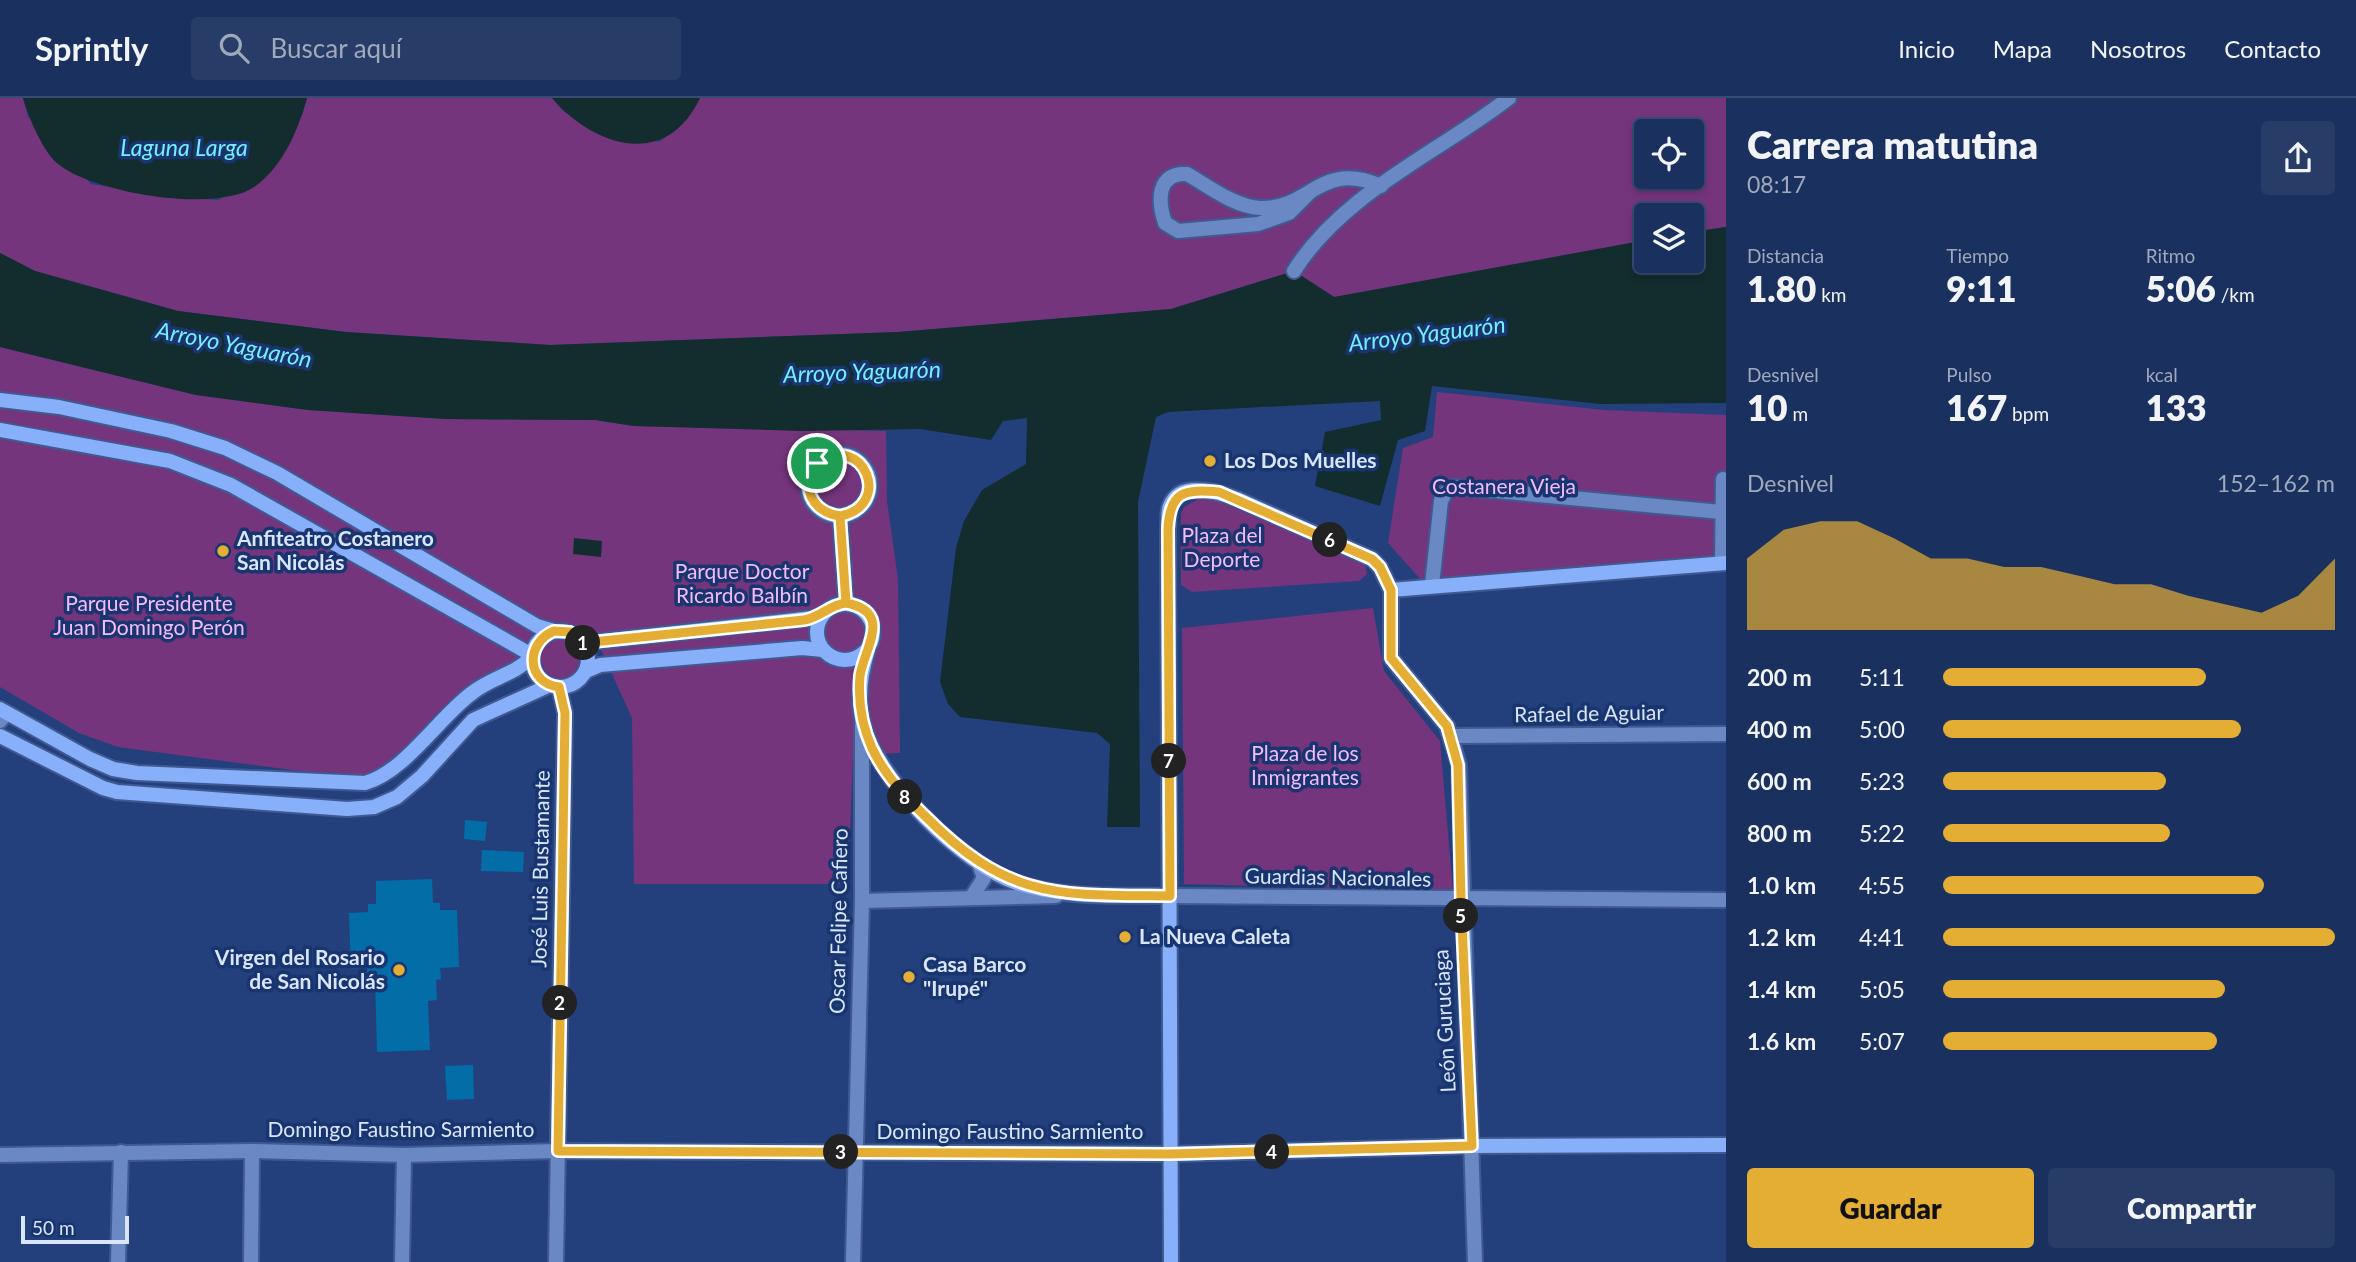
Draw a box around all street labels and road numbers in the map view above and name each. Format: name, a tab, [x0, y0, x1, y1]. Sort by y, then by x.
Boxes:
street label: Rafael de Aguiar	[1514, 699, 1664, 726]
street label: José Luis Bustamante	[525, 770, 554, 968]
street label: Oscar Felipe Cafiero	[823, 828, 852, 1014]
street label: Guardias Nacionales	[1244, 862, 1432, 891]
street label: León Guruciaga	[1427, 949, 1460, 1093]
street label: Domingo Faustino Sarmiento	[267, 1116, 535, 1141]
street label: Domingo Faustino Sarmiento	[876, 1118, 1144, 1143]

